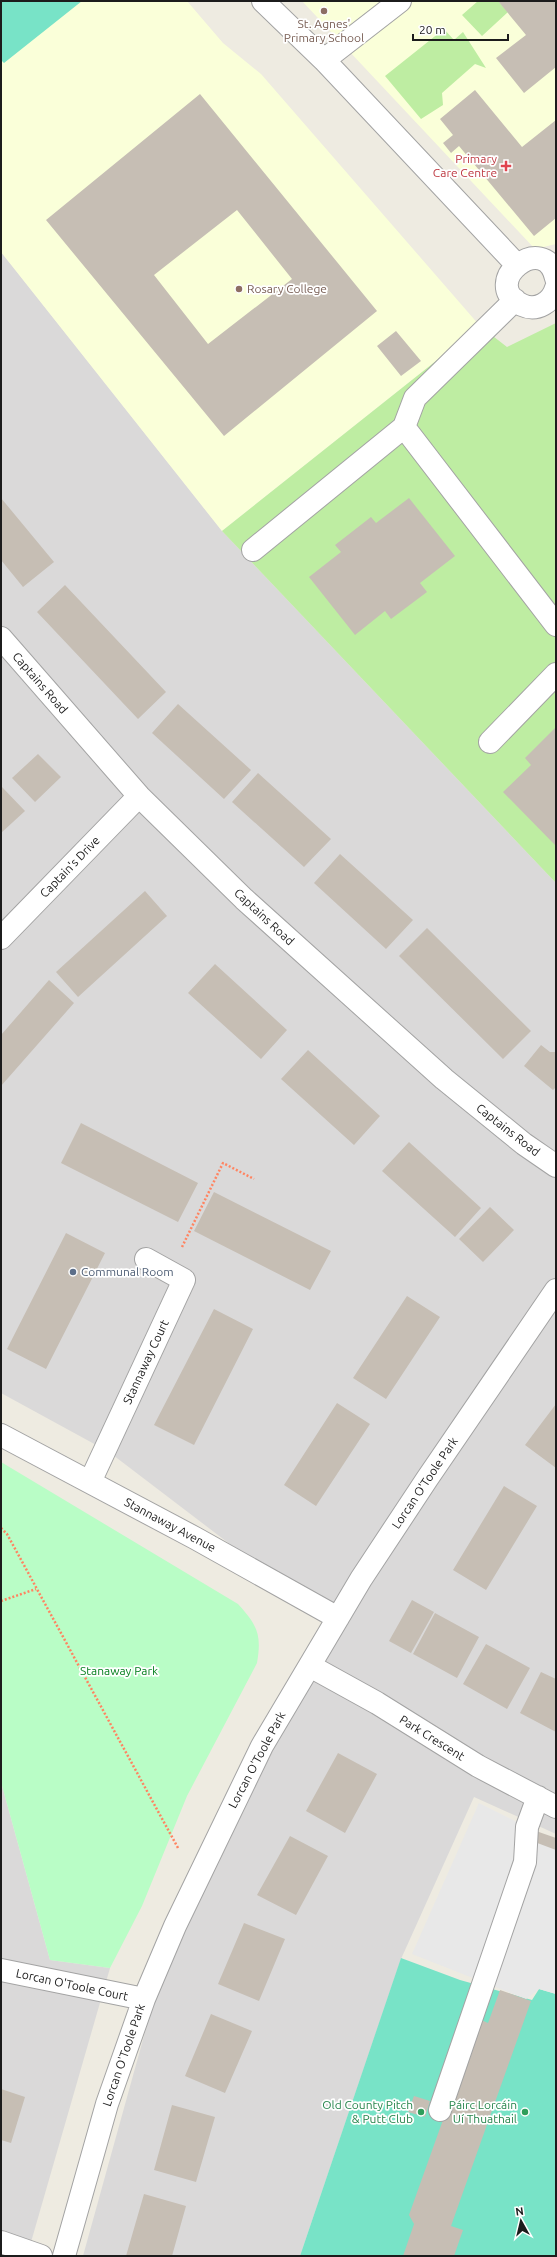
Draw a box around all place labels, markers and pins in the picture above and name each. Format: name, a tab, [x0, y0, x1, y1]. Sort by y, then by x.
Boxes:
marker: St. Agnes' Primary School	[319, 6, 329, 16]
place label: St. Agnes' Primary School	[284, 17, 364, 44]
place label: Primary Care Centre	[433, 152, 497, 179]
marker: Primary Care Centre	[500, 160, 512, 172]
place label: Rosary College	[247, 282, 327, 295]
marker: Rosary College	[234, 284, 244, 294]
place label: Communal Room	[81, 1265, 174, 1278]
marker: Communal Room	[68, 1267, 78, 1277]
place label: Old County Pitch & Putt Club	[322, 2098, 413, 2125]
place label: Páirc Lorcáin Uí Thuathail	[449, 2098, 517, 2125]
marker: Old County Pitch & Putt Club	[416, 2107, 426, 2117]
marker: Páirc Lorcáin Uí Thuathail	[520, 2107, 530, 2117]

